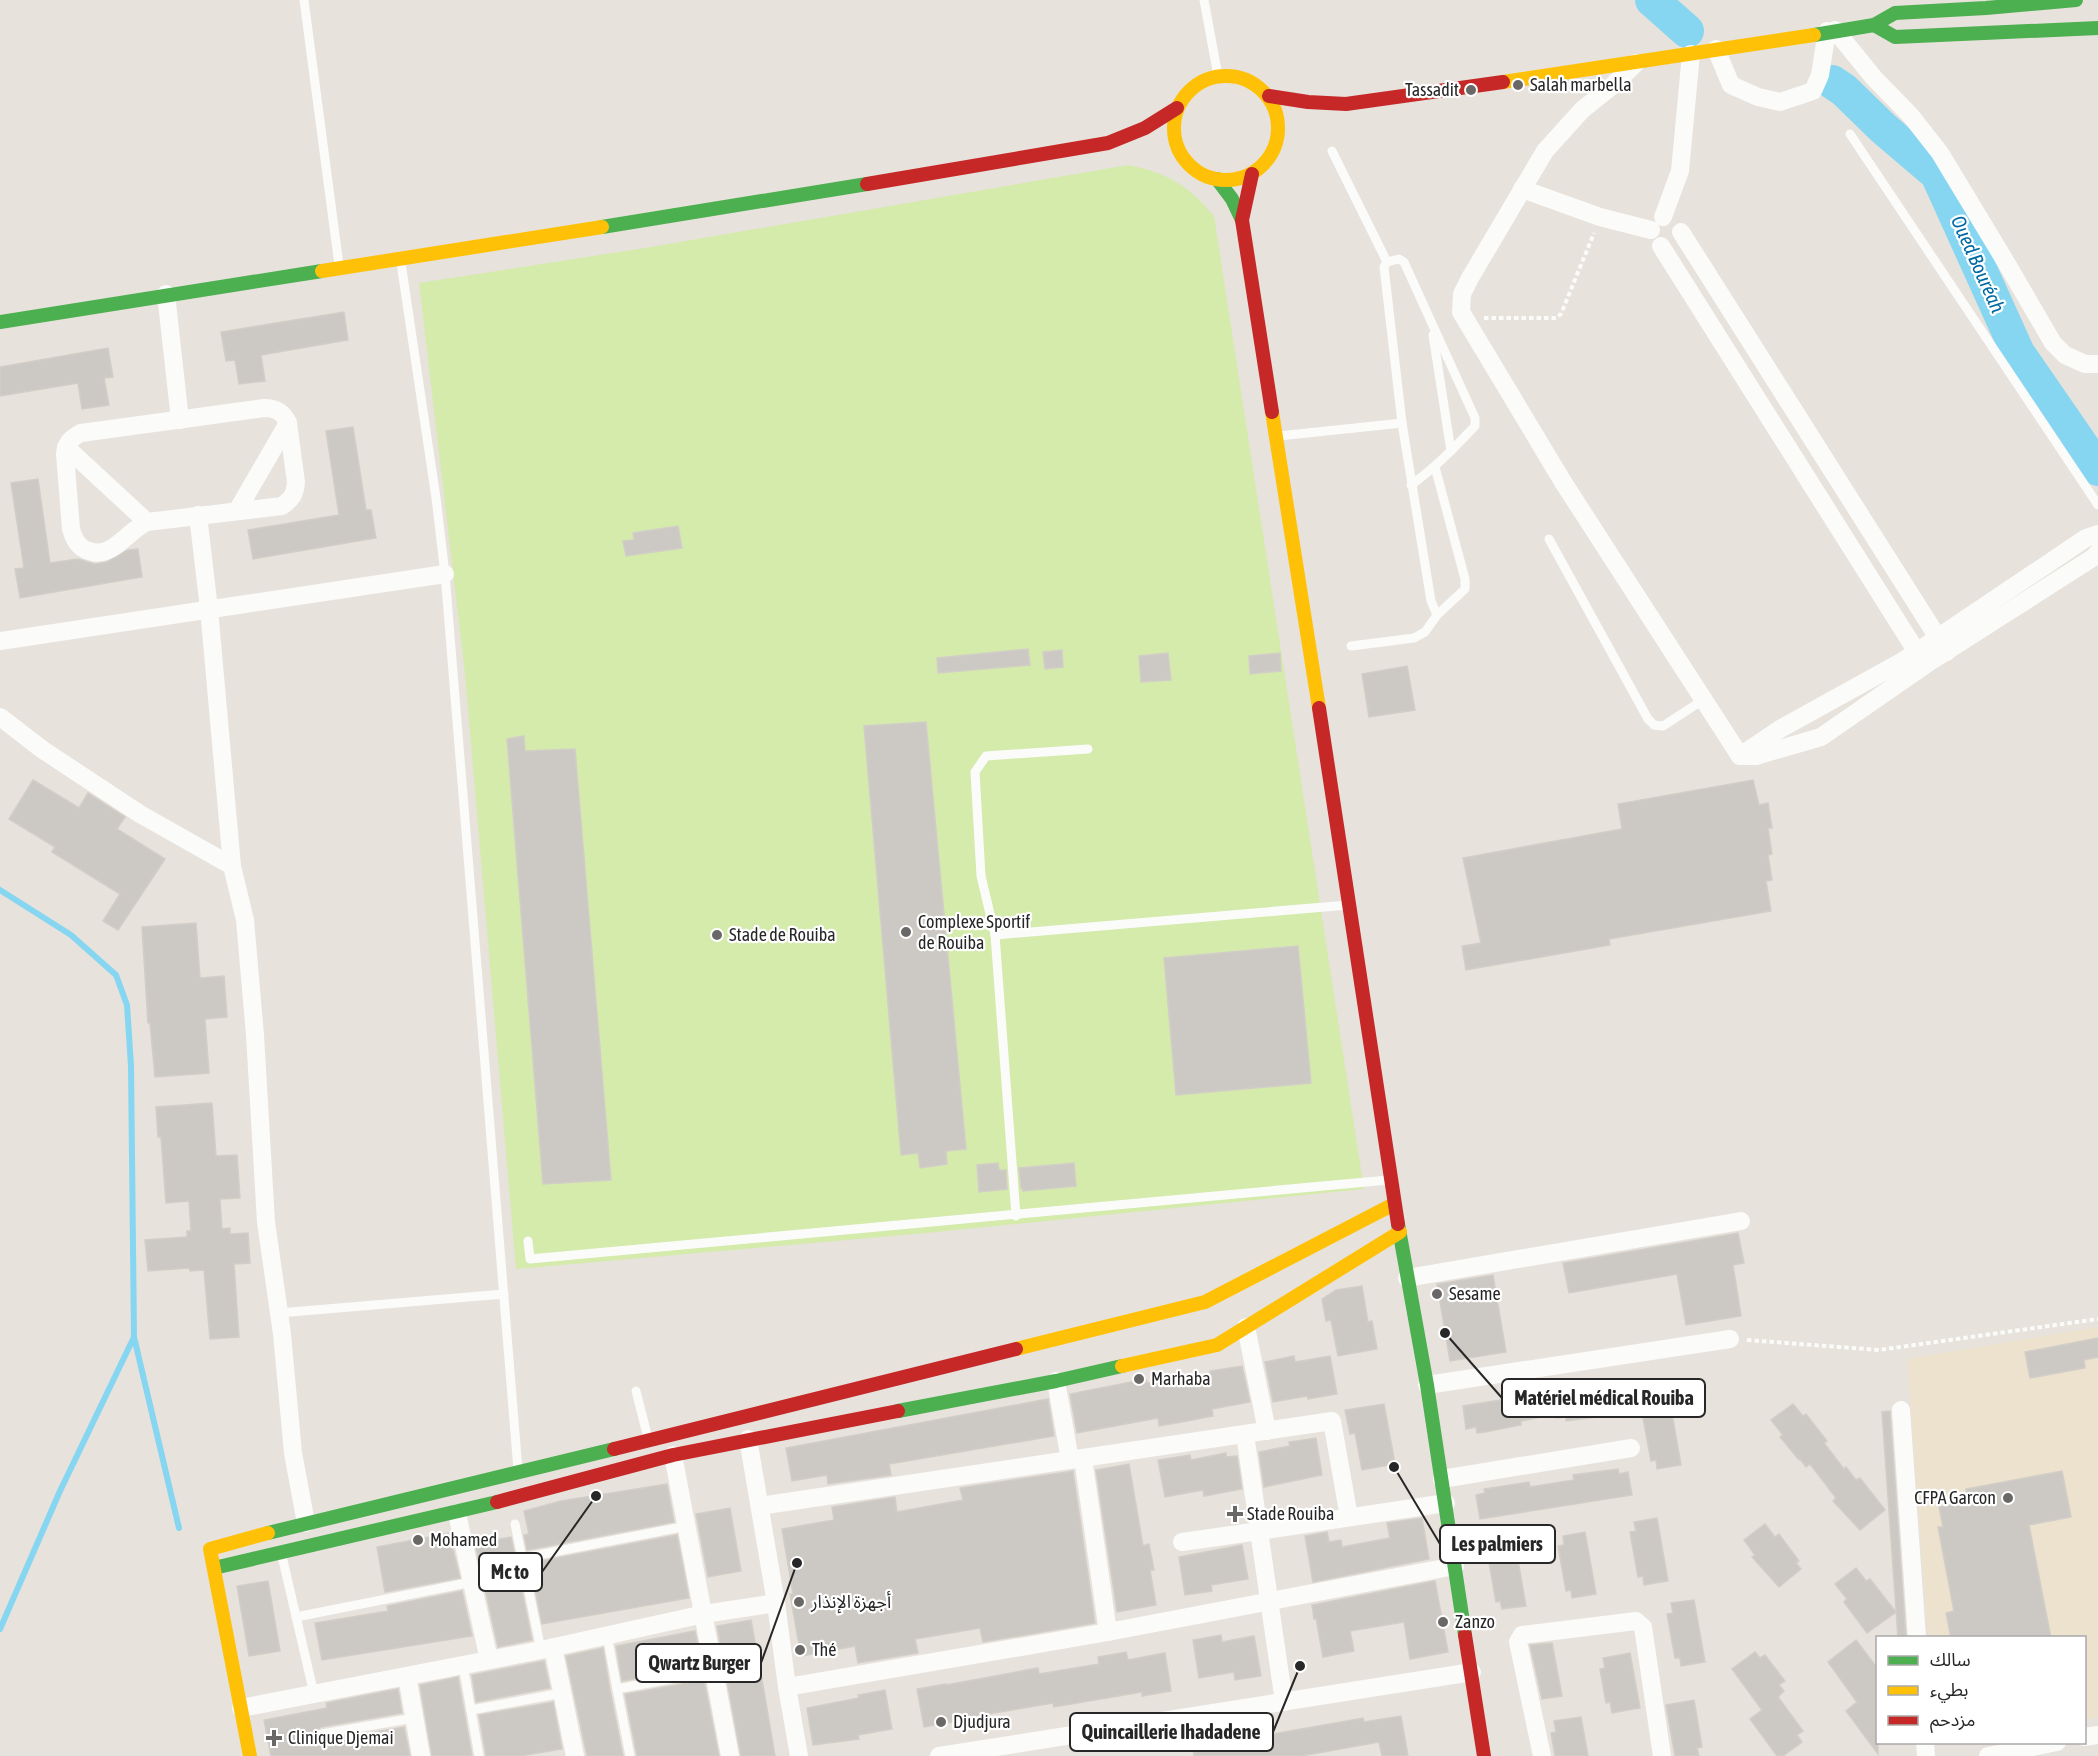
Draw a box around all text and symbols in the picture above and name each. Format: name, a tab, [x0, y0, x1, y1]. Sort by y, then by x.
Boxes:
place label: Salah marbella	[1530, 74, 1632, 95]
marker: Salah marbella	[1511, 78, 1525, 92]
place label: Tassadit	[1405, 79, 1459, 100]
marker: Tassadit	[1464, 83, 1478, 97]
water label: Oued Bouréah	[1947, 212, 2010, 316]
place label: Complexe Sportif de Rouiba	[918, 911, 1030, 953]
place label: Stade de Rouiba	[729, 924, 836, 945]
marker: Complexe Sportif de Rouiba	[899, 925, 913, 939]
marker: Stade de Rouiba	[710, 928, 724, 942]
place label: Sesame	[1449, 1283, 1501, 1304]
marker: Sesame	[1430, 1287, 1444, 1301]
place label: Marhaba	[1151, 1368, 1211, 1389]
marker: Marhaba	[1132, 1372, 1146, 1386]
callout: Matériel médical Rouiba	[1502, 1379, 1705, 1417]
text: Matériel médical Rouiba	[1514, 1386, 1694, 1409]
place label: CFPA Garcon	[1914, 1487, 1996, 1508]
marker: CFPA Garcon	[2001, 1491, 2015, 1505]
place label: Stade Rouiba	[1247, 1503, 1334, 1524]
marker: Stade Rouiba	[1228, 1507, 1242, 1521]
callout: Les palmiers	[1440, 1525, 1555, 1563]
place label: Mohamed	[430, 1529, 497, 1550]
text: Les palmiers	[1451, 1532, 1543, 1555]
marker: Mohamed	[411, 1533, 425, 1547]
callout: Mc to	[479, 1553, 542, 1591]
text: Mc to	[491, 1560, 529, 1583]
place label: أجهزة الإنذار	[810, 1591, 891, 1614]
marker: أجهزة الإنذار	[792, 1595, 806, 1609]
place label: Zanzo	[1455, 1611, 1495, 1632]
marker: Zanzo	[1436, 1615, 1450, 1629]
legend	[1876, 1636, 2086, 1744]
place label: Thé	[812, 1639, 836, 1660]
marker: Thé	[793, 1643, 807, 1657]
callout: Qwartz Burger	[636, 1644, 761, 1682]
text: سالك	[1930, 1649, 1971, 1670]
text: Qwartz Burger	[648, 1651, 751, 1674]
text: بطيء	[1930, 1679, 1968, 1703]
text: مزدحم	[1930, 1709, 1975, 1733]
place label: Djudjura	[953, 1711, 1011, 1732]
callout: Quincaillerie Ihadadene	[1070, 1713, 1273, 1751]
marker: Djudjura	[934, 1715, 948, 1729]
text: Quincaillerie Ihadadene	[1082, 1720, 1260, 1743]
place label: Clinique Djemai	[288, 1727, 394, 1748]
marker: Clinique Djemai	[265, 1729, 283, 1747]

